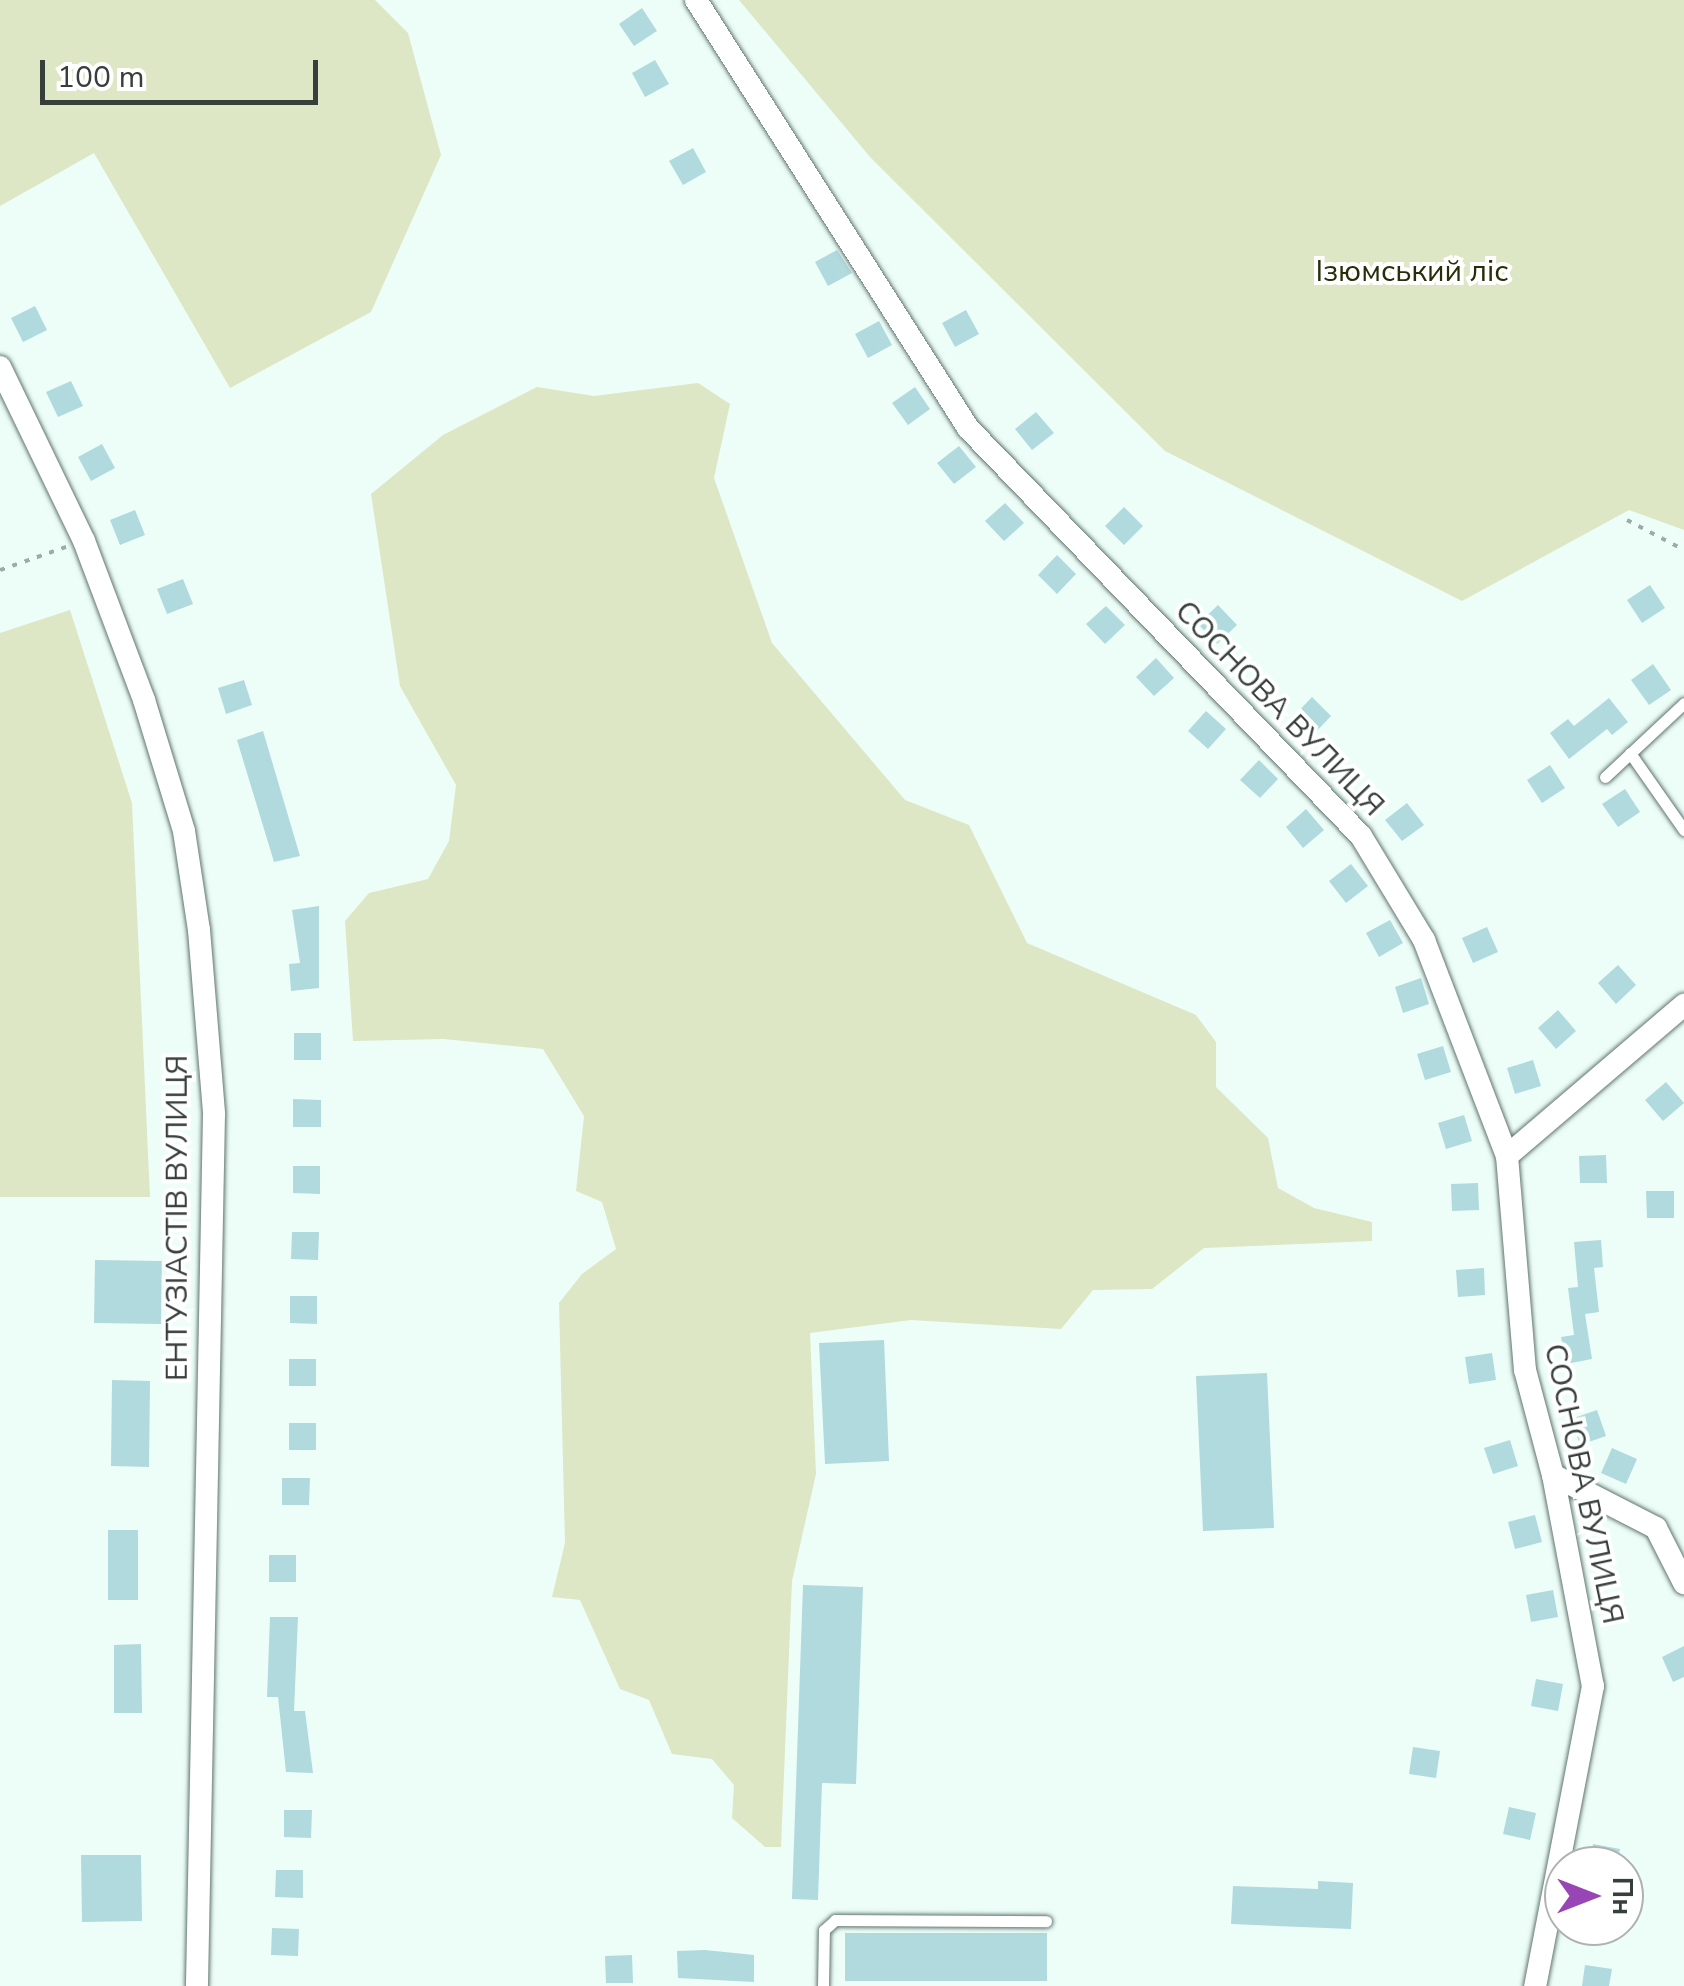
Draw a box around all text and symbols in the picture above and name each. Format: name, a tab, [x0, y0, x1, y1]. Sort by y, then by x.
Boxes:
scale bar	[45, 40, 322, 102]
text: 100 m	[57, 57, 144, 98]
park label: Ізюмський ліс	[1316, 254, 1508, 290]
street label: СОСНОВА ВУЛИЦЯ	[1167, 594, 1391, 824]
street label: ЕНТУЗІАСТІВ ВУЛИЦЯ	[160, 1055, 196, 1381]
street label: СОСНОВА ВУЛИЦЯ	[1536, 1341, 1630, 1627]
north arrow	[1544, 1846, 1644, 1946]
text: Пн	[1603, 1877, 1641, 1915]

